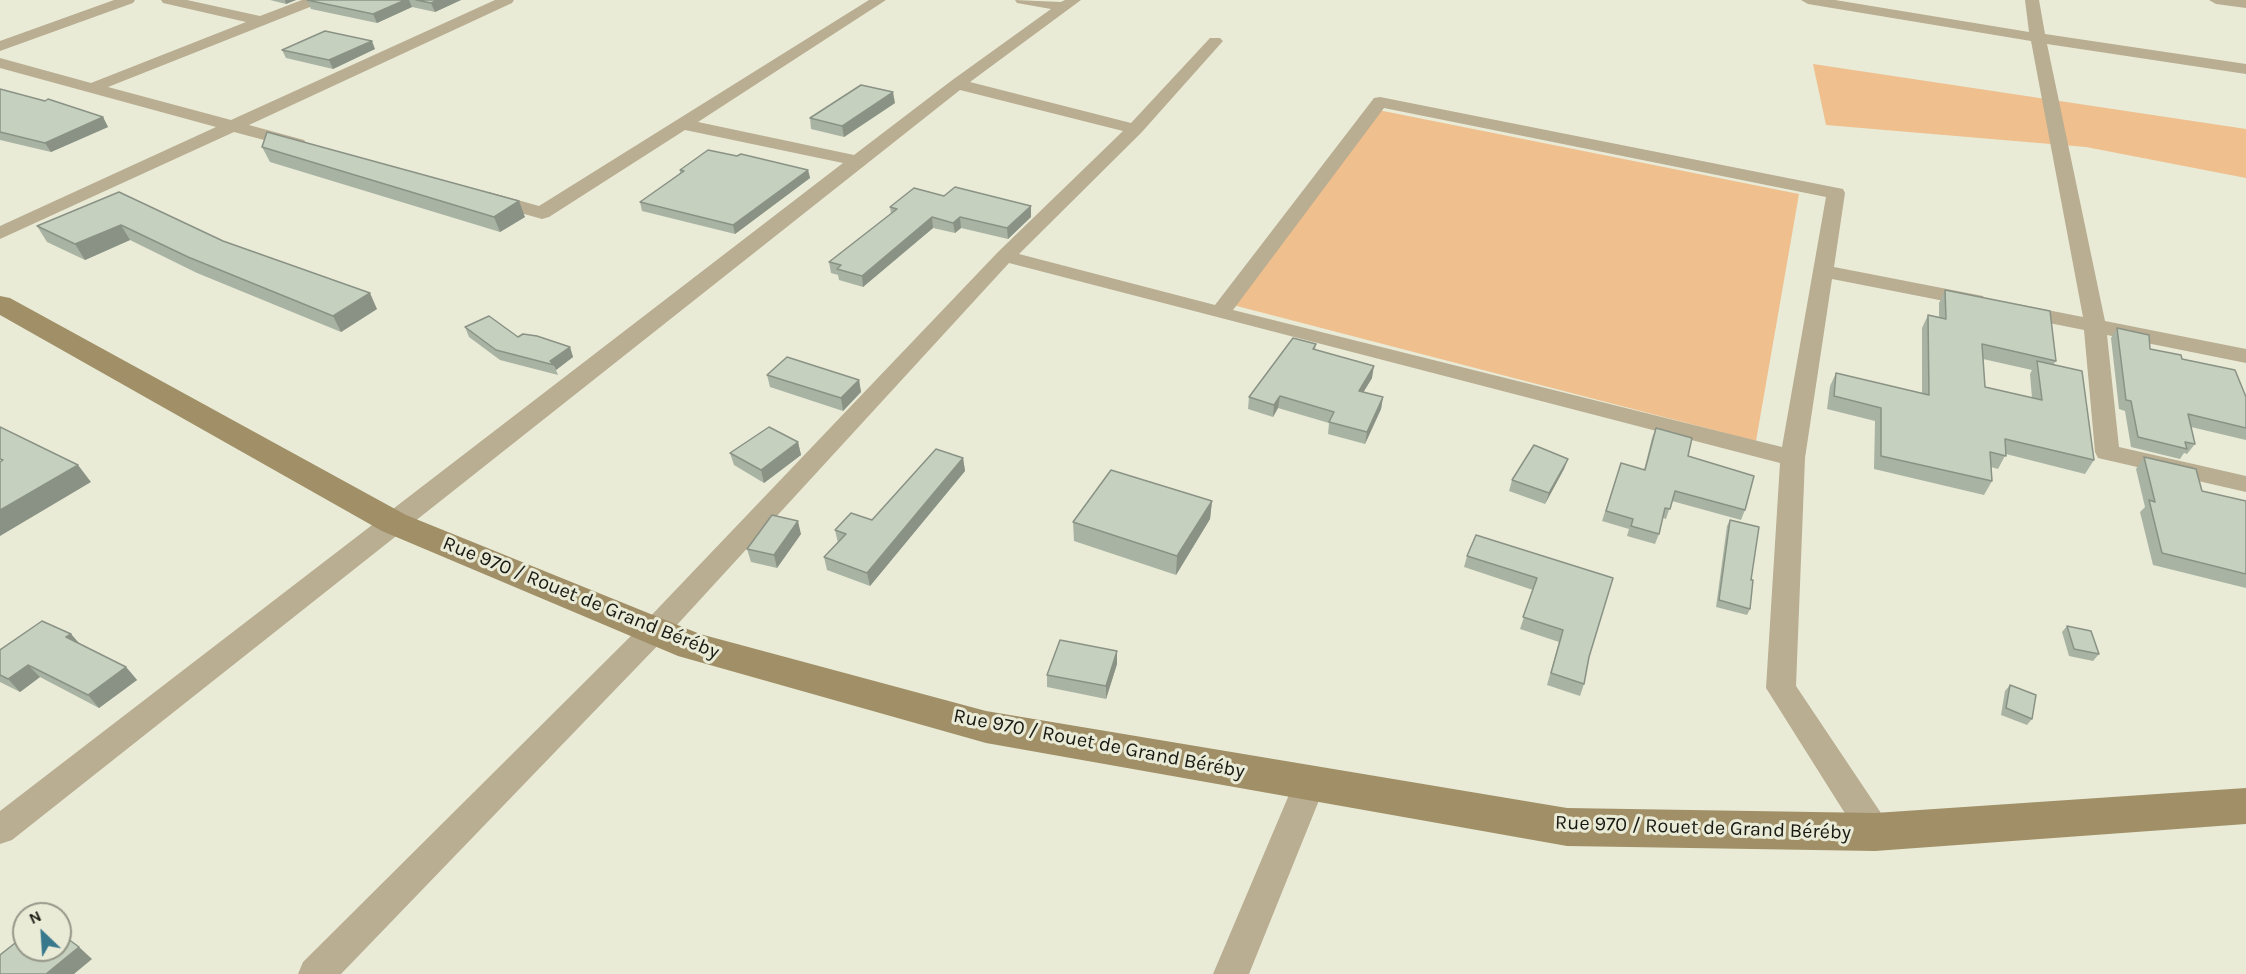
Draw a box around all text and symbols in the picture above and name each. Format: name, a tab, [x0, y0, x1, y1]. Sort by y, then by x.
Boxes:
street label: Rue 970 / Rouet de Grand Béréby	[439, 531, 723, 665]
street label: Rue 970 / Rouet de Grand Béréby	[951, 704, 1247, 784]
street label: Rue 970 / Rouet de Grand Béréby	[1555, 811, 1851, 845]
north arrow	[12, 902, 72, 962]
text: N	[26, 906, 44, 928]

